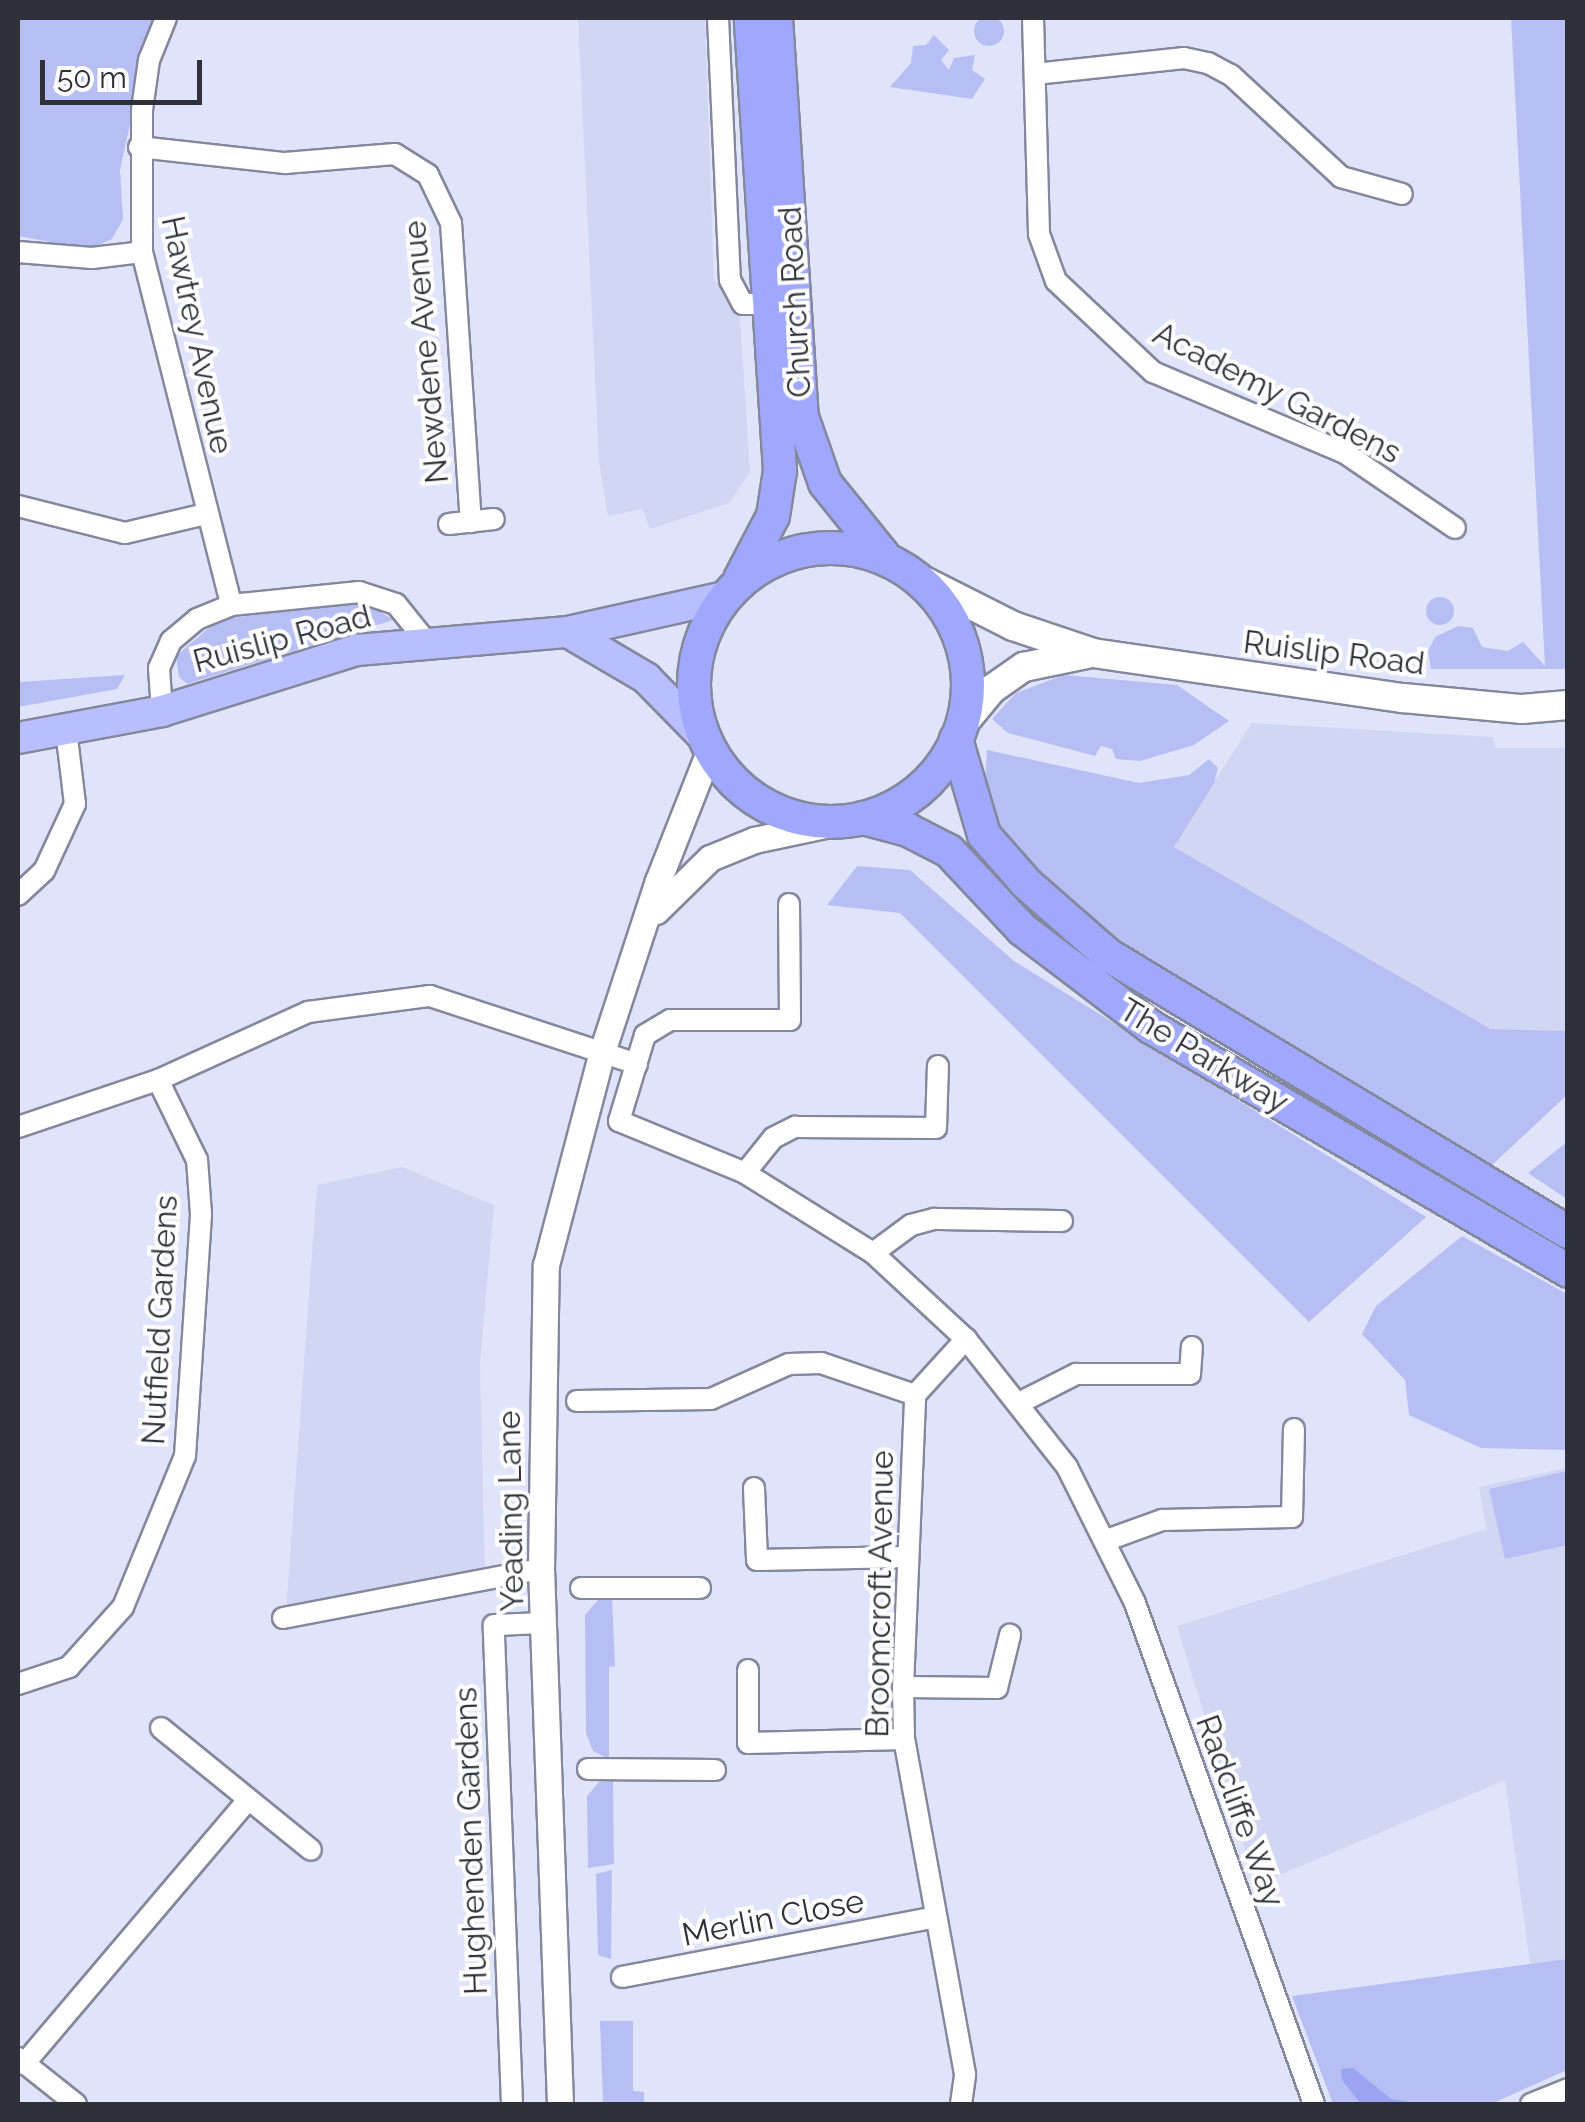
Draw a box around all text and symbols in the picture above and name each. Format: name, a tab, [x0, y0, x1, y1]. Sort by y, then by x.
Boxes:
scale bar	[45, 40, 208, 102]
text: 50 m	[57, 60, 127, 95]
street label: Church Road	[771, 205, 819, 399]
street label: Hawtrey Avenue	[153, 212, 241, 458]
street label: Newdene Avenue	[395, 218, 457, 486]
street label: Academy Gardens	[1147, 314, 1407, 472]
street label: Ruislip Road	[189, 597, 375, 681]
street label: Ruislip Road	[1241, 623, 1427, 683]
street label: The Parkway	[1113, 991, 1295, 1121]
street label: Nutfield Gardens	[134, 1194, 186, 1446]
street label: Yeading Lane	[490, 1410, 532, 1612]
street label: Broomcroft Avenue	[858, 1450, 902, 1738]
street label: Hughenden Gardens	[446, 1686, 496, 1996]
street label: Radcliffe Way	[1187, 1709, 1293, 1913]
street label: Merlin Close	[679, 1882, 867, 1954]

